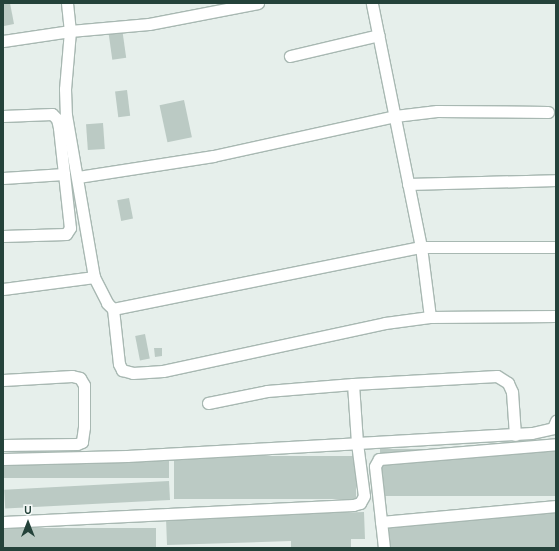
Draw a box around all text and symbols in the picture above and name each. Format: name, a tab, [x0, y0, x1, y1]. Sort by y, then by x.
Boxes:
north arrow	[8, 503, 48, 543]
text: U	[24, 504, 32, 518]

